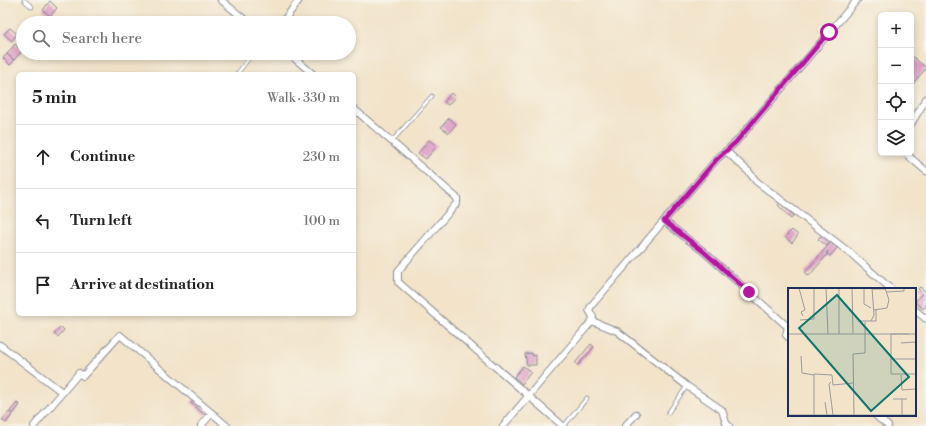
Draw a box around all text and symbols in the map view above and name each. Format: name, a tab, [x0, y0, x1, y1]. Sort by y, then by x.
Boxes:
map controls	[878, 12, 914, 156]
button: +	[878, 12, 914, 48]
search box	[16, 16, 356, 60]
route start	[820, 23, 838, 41]
icon: search	[30, 27, 52, 49]
text: Search here	[62, 29, 142, 48]
button: −	[878, 48, 914, 84]
button: locate	[878, 84, 914, 120]
text: 5 min	[32, 87, 77, 109]
text: Walk · 330 m	[267, 90, 340, 106]
button: layers	[878, 120, 914, 156]
icon: ahead	[32, 146, 54, 168]
text: Continue	[70, 147, 135, 166]
text: 230 m	[303, 149, 340, 165]
icon: left	[32, 210, 54, 232]
text: Turn left	[70, 211, 132, 230]
text: 100 m	[304, 213, 340, 229]
icon: arrive	[32, 274, 54, 296]
text: Arrive at destination	[70, 275, 214, 294]
route end	[740, 283, 758, 301]
inset map	[788, 288, 916, 416]

